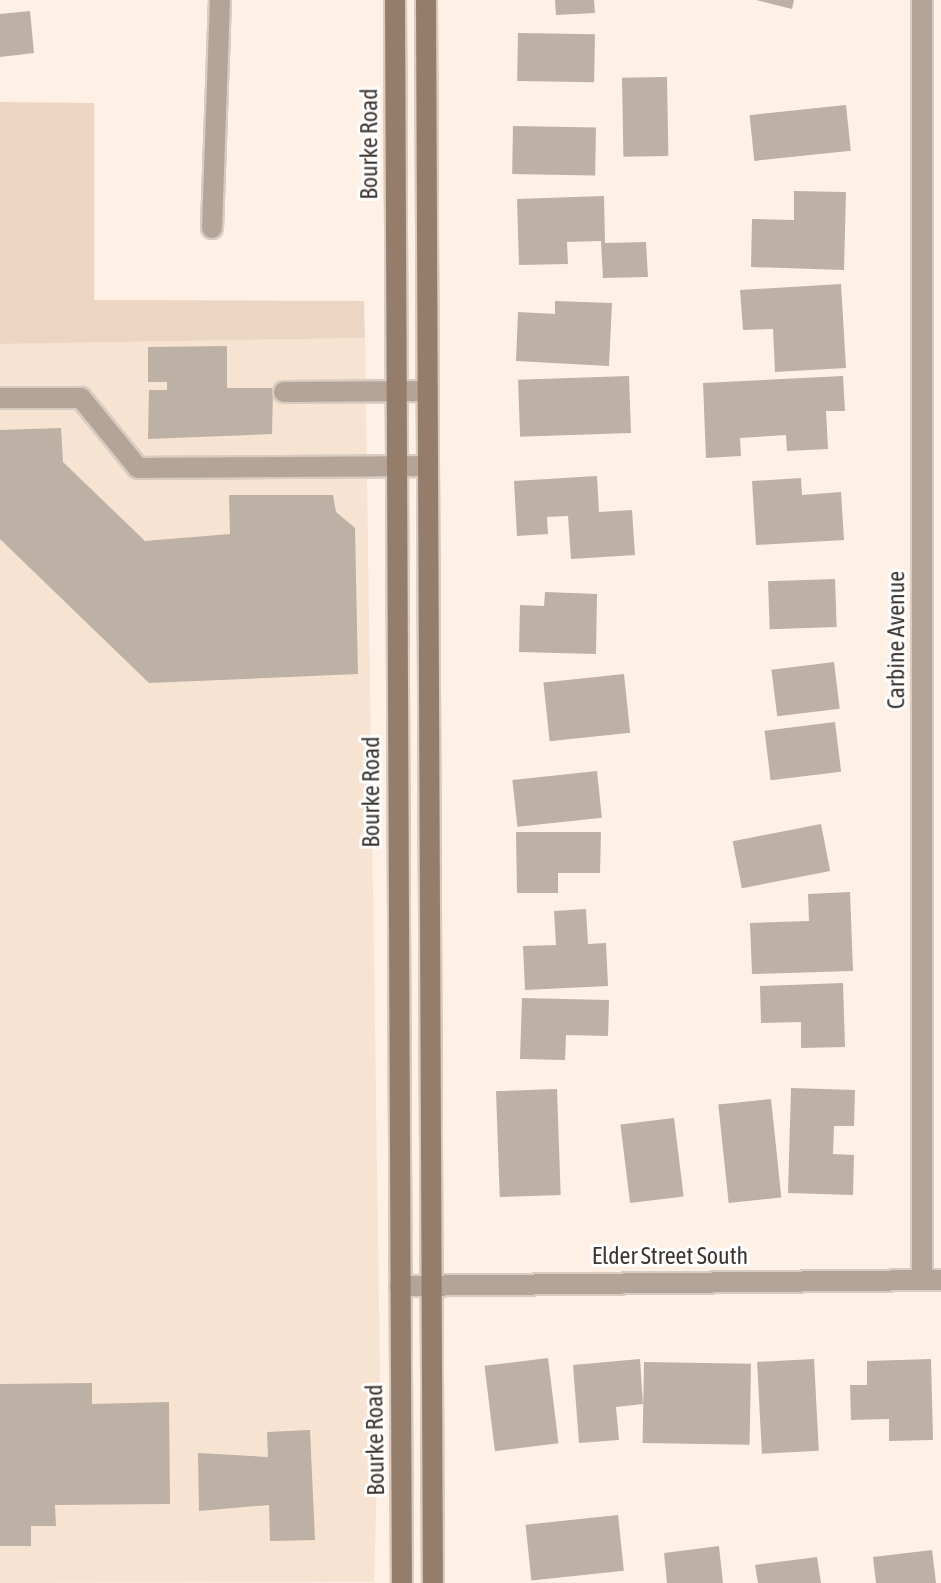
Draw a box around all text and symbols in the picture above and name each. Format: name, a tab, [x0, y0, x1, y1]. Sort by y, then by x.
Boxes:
street label: Bourke Road	[355, 88, 383, 200]
street label: Carbine Avenue	[882, 571, 910, 709]
street label: Bourke Road	[357, 736, 385, 848]
street label: Elder Street South	[592, 1242, 748, 1270]
street label: Bourke Road	[360, 1384, 390, 1496]

